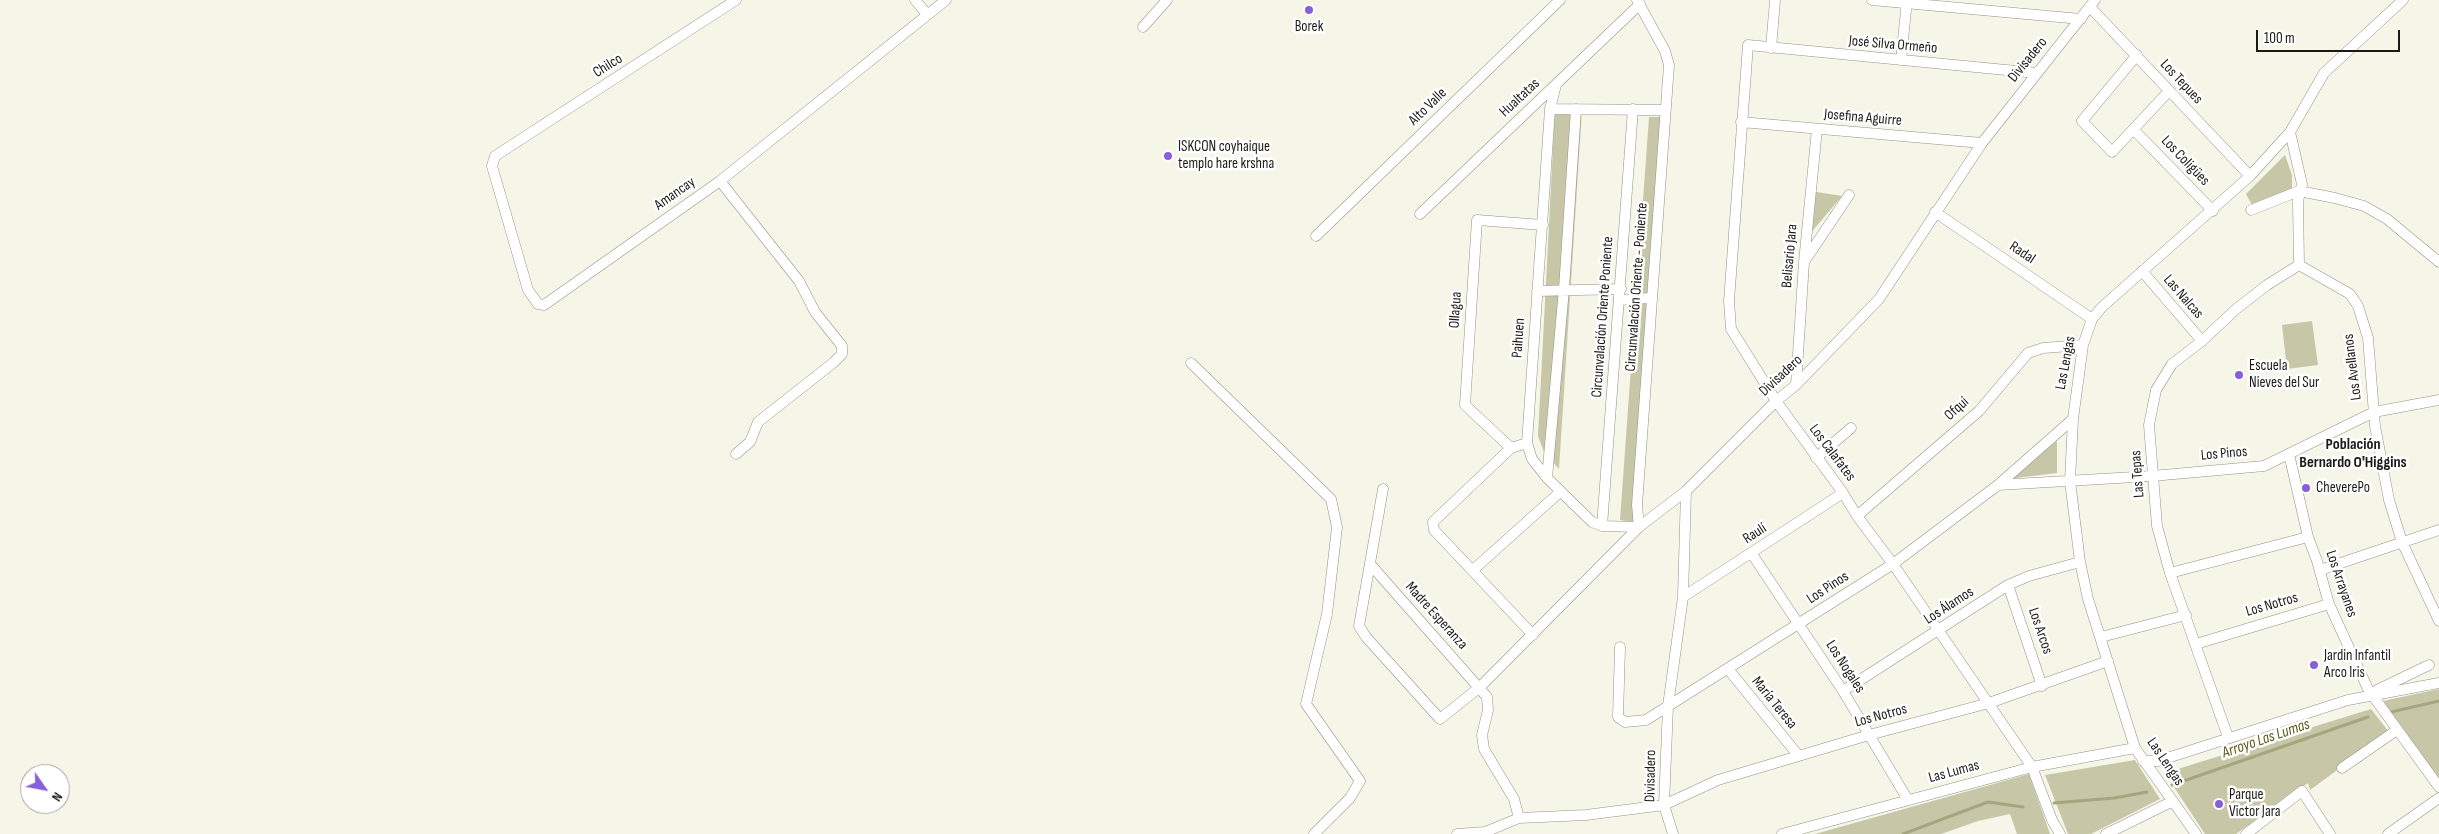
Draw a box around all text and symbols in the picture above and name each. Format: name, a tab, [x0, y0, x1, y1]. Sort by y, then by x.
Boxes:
marker: Borek	[1303, 4, 1315, 16]
place label: Borek	[1295, 18, 1323, 36]
scale bar	[2259, 20, 2403, 52]
text: 100 m	[2264, 29, 2295, 48]
street label: José Silva Ormeño	[1848, 32, 1938, 58]
street label: Divisadero	[2005, 34, 2051, 86]
street label: Chilco	[590, 50, 626, 82]
street label: Los Tepues	[2156, 56, 2206, 108]
street label: Hualtatas	[1496, 75, 1544, 121]
street label: Alto Valle	[1405, 85, 1451, 129]
street label: Josefina Aguirre	[1823, 106, 1903, 130]
street label: Los Coligües	[2157, 132, 2213, 190]
place label: ISKCON coyhaique templo hare krshna	[1178, 138, 1274, 173]
marker: ISKCON coyhaique templo hare krshna	[1162, 150, 1174, 162]
street label: Amancay	[651, 173, 699, 215]
street label: Circunvalación Oriente - Poniente	[1622, 202, 1652, 372]
street label: Belisario Jara	[1778, 223, 1802, 289]
street label: Circunvalación Oriente Poniente	[1588, 236, 1618, 398]
street label: Radal	[2006, 238, 2038, 268]
street label: Las Nalcas	[2159, 271, 2207, 323]
street label: Ollagua	[1446, 291, 1466, 329]
street label: Paihuen	[1509, 318, 1529, 358]
street label: Los Avellanos	[2340, 333, 2366, 401]
street label: Las Lengas	[2052, 335, 2080, 391]
street label: Divisadero	[1756, 352, 1806, 400]
place label: Escuela Nieves del Sur	[2249, 357, 2319, 392]
marker: Escuela Nieves del Sur	[2233, 369, 2245, 381]
street label: Ofqui	[1941, 393, 1973, 425]
street label: Los Calafates	[1805, 421, 1859, 485]
district label: Población Bernardo O'Higgins	[2299, 435, 2407, 473]
street label: Los Pinos	[2200, 443, 2248, 465]
street label: Las Tepas	[2127, 450, 2149, 498]
place label: CheverePo	[2316, 479, 2370, 497]
marker: CheverePo	[2300, 482, 2312, 494]
street label: Raulí	[1740, 520, 1770, 548]
street label: Los Arrayanes	[2321, 548, 2361, 620]
street label: Los Pinos	[1804, 568, 1852, 608]
street label: Madre Esperanza	[1401, 579, 1471, 653]
street label: Los Álamos	[1921, 583, 1977, 629]
street label: Los Notros	[2244, 589, 2300, 621]
street label: Los Arcos	[2024, 606, 2056, 656]
street label: Los Nogales	[1821, 637, 1869, 697]
place label: Jardin Infantil Arco Iris	[2324, 647, 2391, 682]
marker: Jardin Infantil Arco Iris	[2308, 659, 2320, 671]
street label: María Teresa	[1747, 673, 1801, 733]
street label: Los Notros	[1853, 700, 1909, 732]
water label: Arroyo Las Lumas	[2219, 715, 2313, 763]
street label: Las Lengas	[2142, 735, 2188, 789]
street label: Divisadero	[1642, 750, 1660, 802]
street label: Las Lumas	[1927, 757, 1981, 787]
north arrow	[20, 764, 70, 814]
place label: Parque Victor Jara	[2229, 786, 2281, 821]
text: N	[48, 789, 66, 805]
marker: Parque Victor Jara	[2213, 798, 2225, 810]

